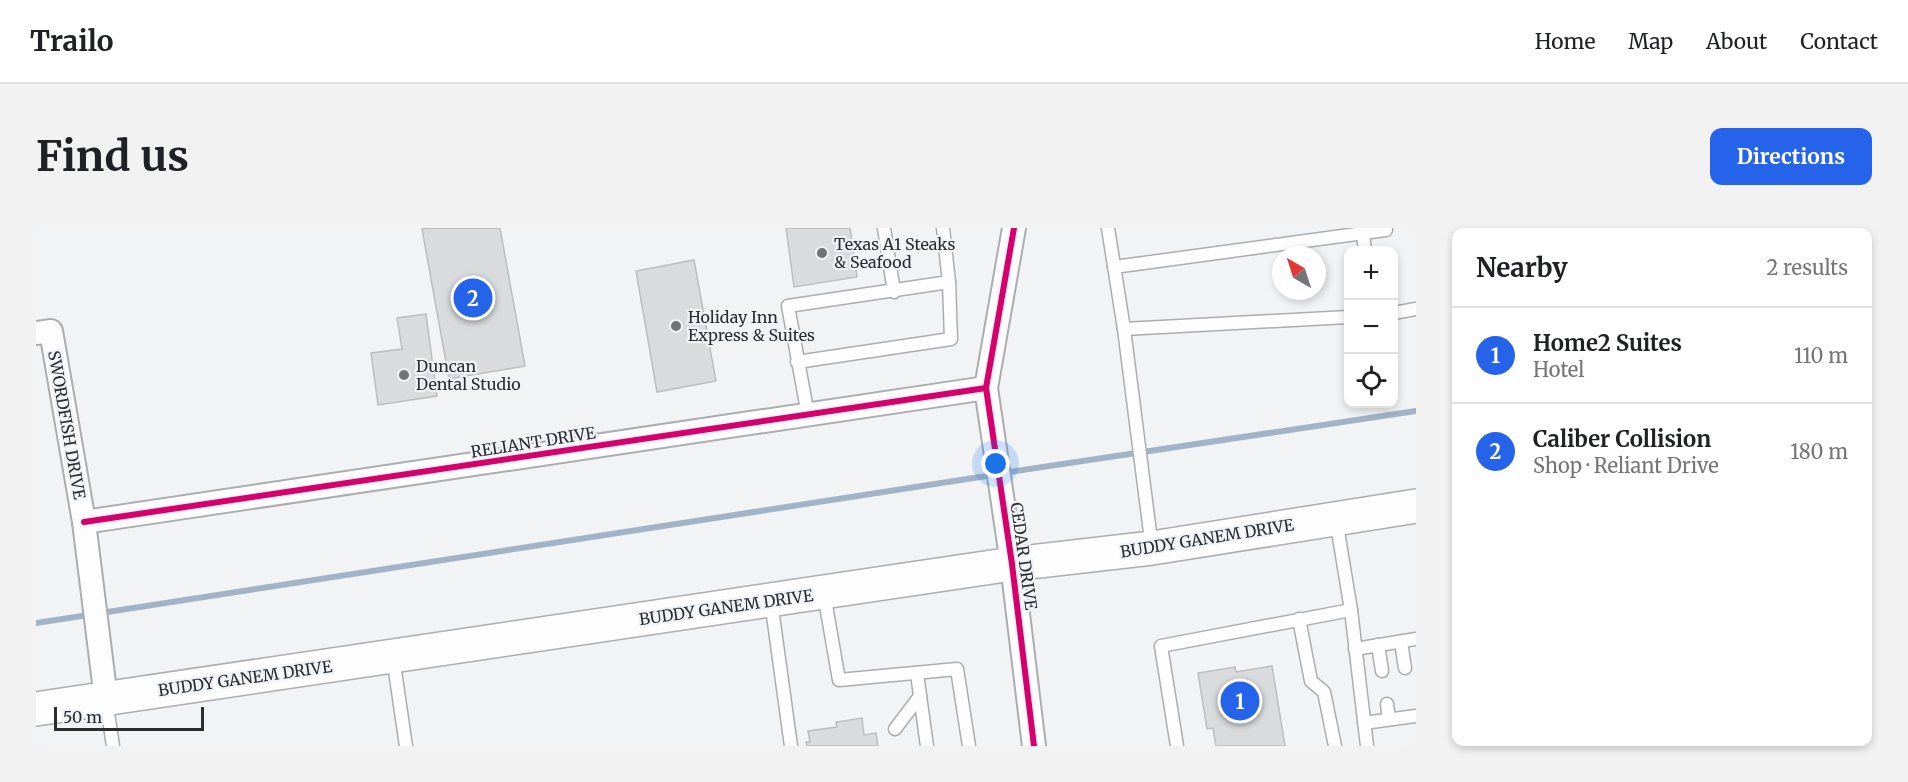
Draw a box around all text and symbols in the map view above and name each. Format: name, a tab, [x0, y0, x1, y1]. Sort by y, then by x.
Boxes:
text: Trailo	[30, 23, 114, 59]
text: Home	[1535, 28, 1595, 55]
text: Map	[1628, 28, 1673, 55]
text: About	[1706, 28, 1767, 55]
text: Contact	[1800, 28, 1878, 55]
button: Directions	[1710, 128, 1872, 185]
text: Find us	[36, 130, 189, 182]
place label: Texas A1 Steaks & Seafood	[834, 234, 955, 272]
marker: Texas A1 Steaks & Seafood	[815, 246, 829, 260]
north arrow	[1272, 246, 1326, 300]
map controls	[1344, 246, 1398, 408]
button: +	[1344, 246, 1398, 300]
text: Nearby	[1476, 251, 1568, 284]
text: 2 results	[1766, 255, 1848, 280]
pin: 2	[454, 276, 492, 320]
button: −	[1344, 300, 1398, 354]
place label: Holiday Inn Express & Suites	[688, 307, 815, 345]
marker: Holiday Inn Express & Suites	[669, 319, 683, 333]
text: Home2 Suites	[1533, 329, 1682, 357]
text: 1	[1491, 343, 1500, 368]
text: 110 m	[1794, 343, 1848, 368]
street label: SWORDFISH DRIVE	[44, 349, 90, 502]
button: locate	[1344, 354, 1398, 408]
place label: Duncan Dental Studio	[416, 356, 521, 394]
text: Hotel	[1533, 357, 1584, 382]
marker: Duncan Dental Studio	[397, 368, 411, 382]
street label: RELIANT DRIVE	[469, 422, 598, 462]
text: Caliber Collision	[1533, 425, 1711, 453]
text: 2	[1490, 439, 1501, 464]
text: 180 m	[1790, 439, 1848, 464]
your location	[981, 449, 1010, 478]
text: Shop · Reliant Drive	[1533, 453, 1719, 478]
street label: CEDAR DRIVE	[1007, 501, 1042, 612]
street label: BUDDY GANEM DRIVE	[1119, 514, 1296, 562]
street label: BUDDY GANEM DRIVE	[638, 585, 815, 629]
street label: BUDDY GANEM DRIVE	[157, 656, 334, 700]
pin: 1	[1220, 678, 1260, 724]
scale bar	[54, 704, 204, 732]
text: 50 m	[63, 707, 102, 727]

